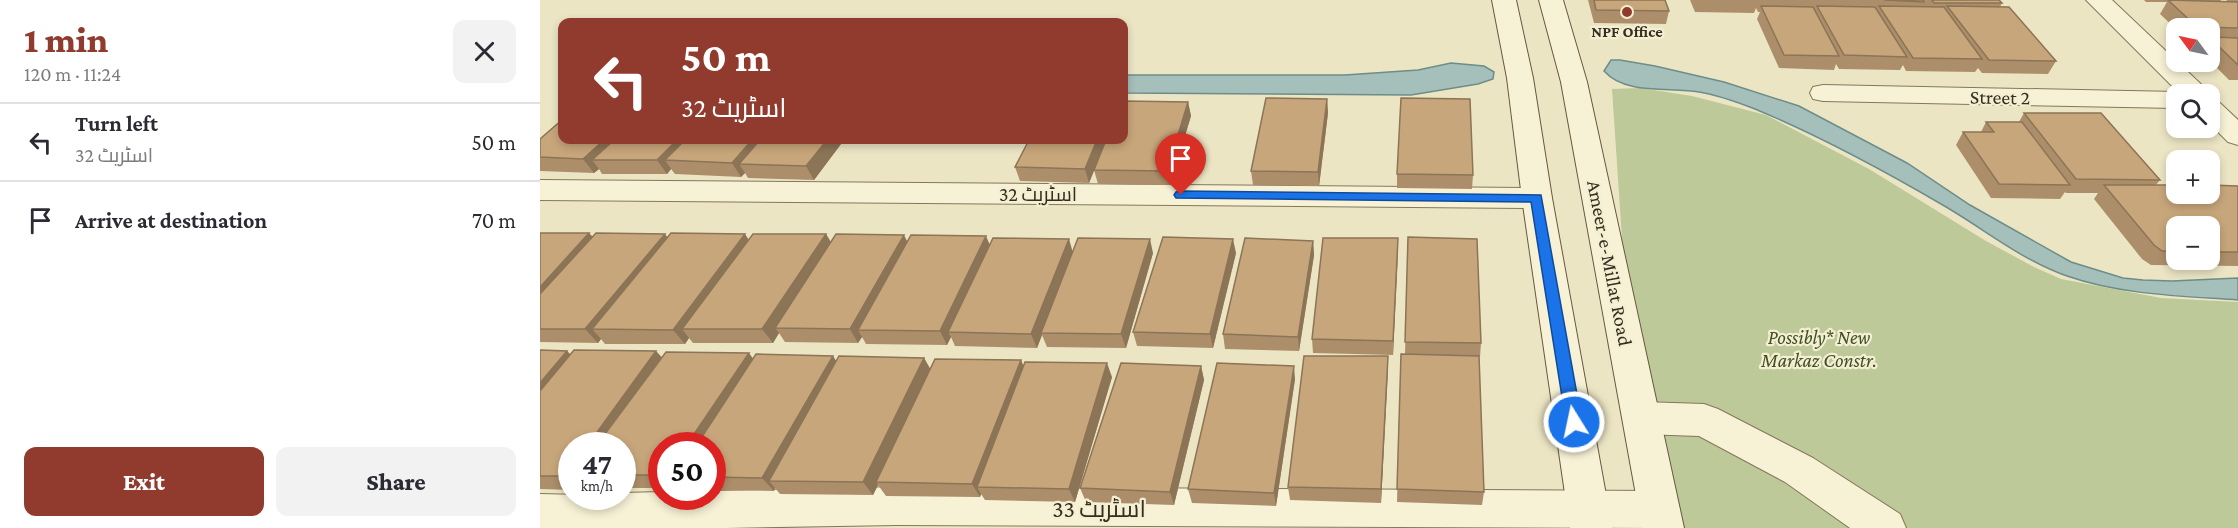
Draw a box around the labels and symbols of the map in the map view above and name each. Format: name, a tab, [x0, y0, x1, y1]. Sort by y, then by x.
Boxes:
marker: NPF Office	[1620, 5, 1634, 19]
north arrow	[2166, 18, 2220, 72]
place label: NPF Office	[1591, 23, 1663, 40]
street label: Street 2	[1970, 85, 2030, 109]
pin	[1155, 133, 1206, 195]
street label: Ameer-e-Millat Road	[1583, 178, 1637, 348]
street label: اسٹریٹ 32	[999, 183, 1077, 206]
park label: Possibly* New Markaz Constr.	[1760, 326, 1877, 371]
position arrow	[1542, 390, 1606, 454]
speed limit sign: 50	[648, 432, 726, 510]
street label: اسٹریٹ 33	[1052, 495, 1146, 522]

